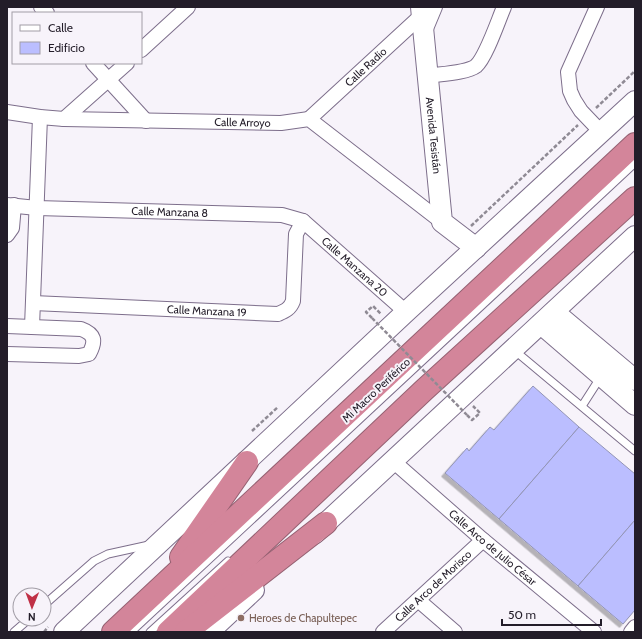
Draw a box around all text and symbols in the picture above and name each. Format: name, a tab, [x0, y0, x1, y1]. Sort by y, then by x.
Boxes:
legend	[12, 12, 142, 64]
text: Calle	[48, 20, 73, 35]
text: Edificio	[48, 40, 85, 55]
street label: Calle Radio	[342, 44, 389, 90]
street label: Avenida Tesistán	[423, 96, 444, 174]
street label: Calle Arroyo	[214, 115, 271, 130]
street label: Calle Manzana 8	[131, 204, 208, 220]
street label: Calle Manzana 20	[319, 234, 391, 300]
street label: Calle Manzana 19	[167, 302, 247, 320]
street label: Mi Macro Periférico	[339, 355, 413, 425]
street label: Calle Arco de Julio César	[446, 506, 540, 589]
street label: Calle Arco de Morisco	[392, 547, 474, 625]
north arrow	[12, 587, 52, 627]
scale bar	[502, 601, 601, 627]
text: 50 m	[508, 607, 536, 622]
text: N	[28, 610, 36, 624]
place label: Heroes de Chapultepec	[249, 611, 357, 625]
marker: Heroes de Chapultepec	[236, 613, 246, 623]

